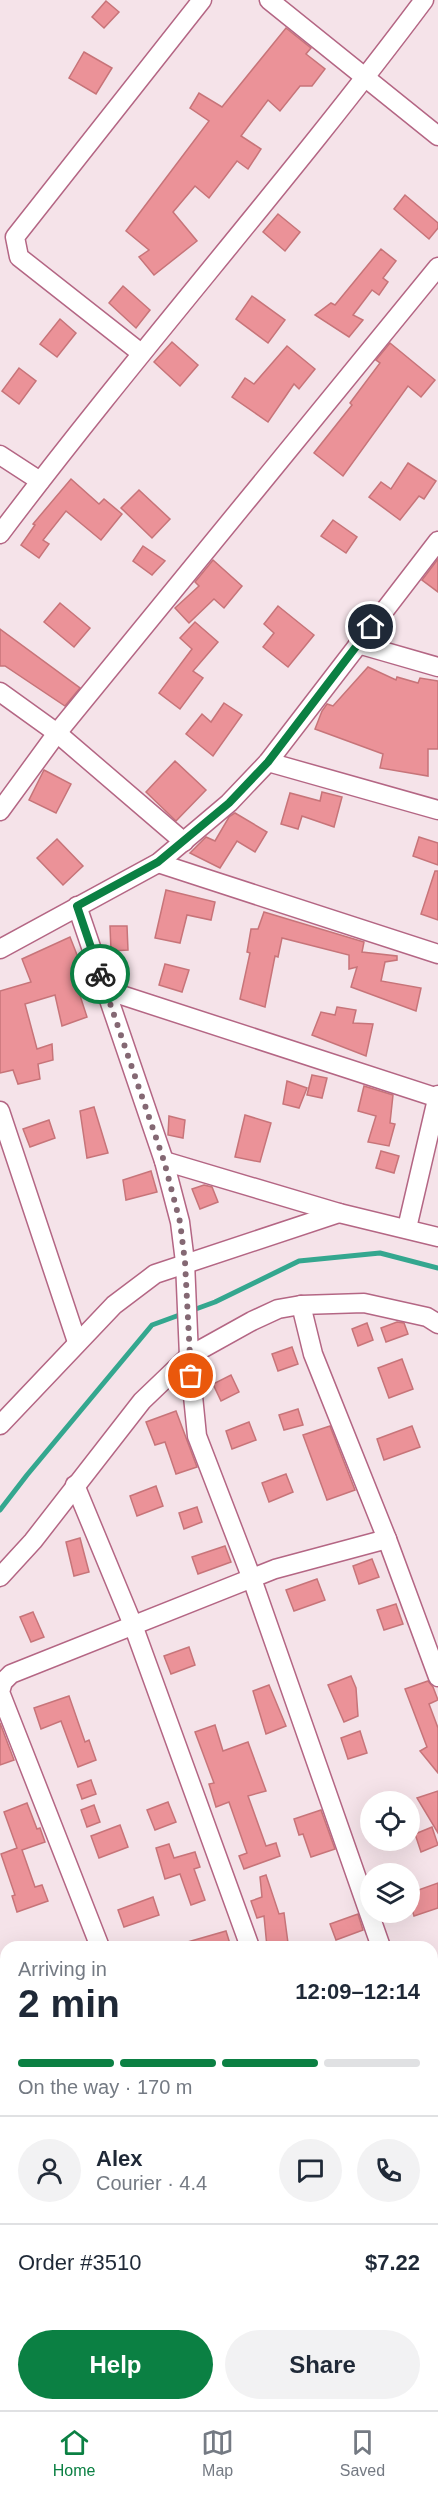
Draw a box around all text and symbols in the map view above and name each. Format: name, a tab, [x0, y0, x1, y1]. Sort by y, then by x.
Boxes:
pin	[345, 601, 396, 652]
icon: home	[354, 610, 387, 643]
courier	[70, 944, 130, 1004]
icon: bike	[84, 958, 117, 991]
pin	[165, 1350, 216, 1401]
icon: bag	[174, 1359, 207, 1392]
map controls	[360, 1791, 420, 1923]
button: locate	[360, 1791, 420, 1851]
button: layers	[360, 1863, 420, 1923]
text: Arriving in	[18, 1958, 107, 1980]
text: 12:09–12:14	[295, 1979, 420, 2004]
text: 2 min	[18, 1982, 120, 2025]
text: On the way · 170 m	[18, 2076, 193, 2098]
button: person	[18, 2139, 81, 2202]
button: chat	[279, 2139, 342, 2202]
button: phone	[357, 2139, 420, 2202]
text: Alex	[96, 2146, 142, 2171]
text: Courier · 4.4	[96, 2172, 207, 2194]
text: Order #3510	[18, 2250, 142, 2275]
text: $7.22	[365, 2250, 420, 2275]
button: Help	[18, 2330, 213, 2399]
button: Share	[225, 2330, 420, 2399]
tab: Home	[53, 2426, 96, 2480]
tab: Map	[201, 2426, 234, 2480]
tab: Saved	[340, 2426, 385, 2480]

